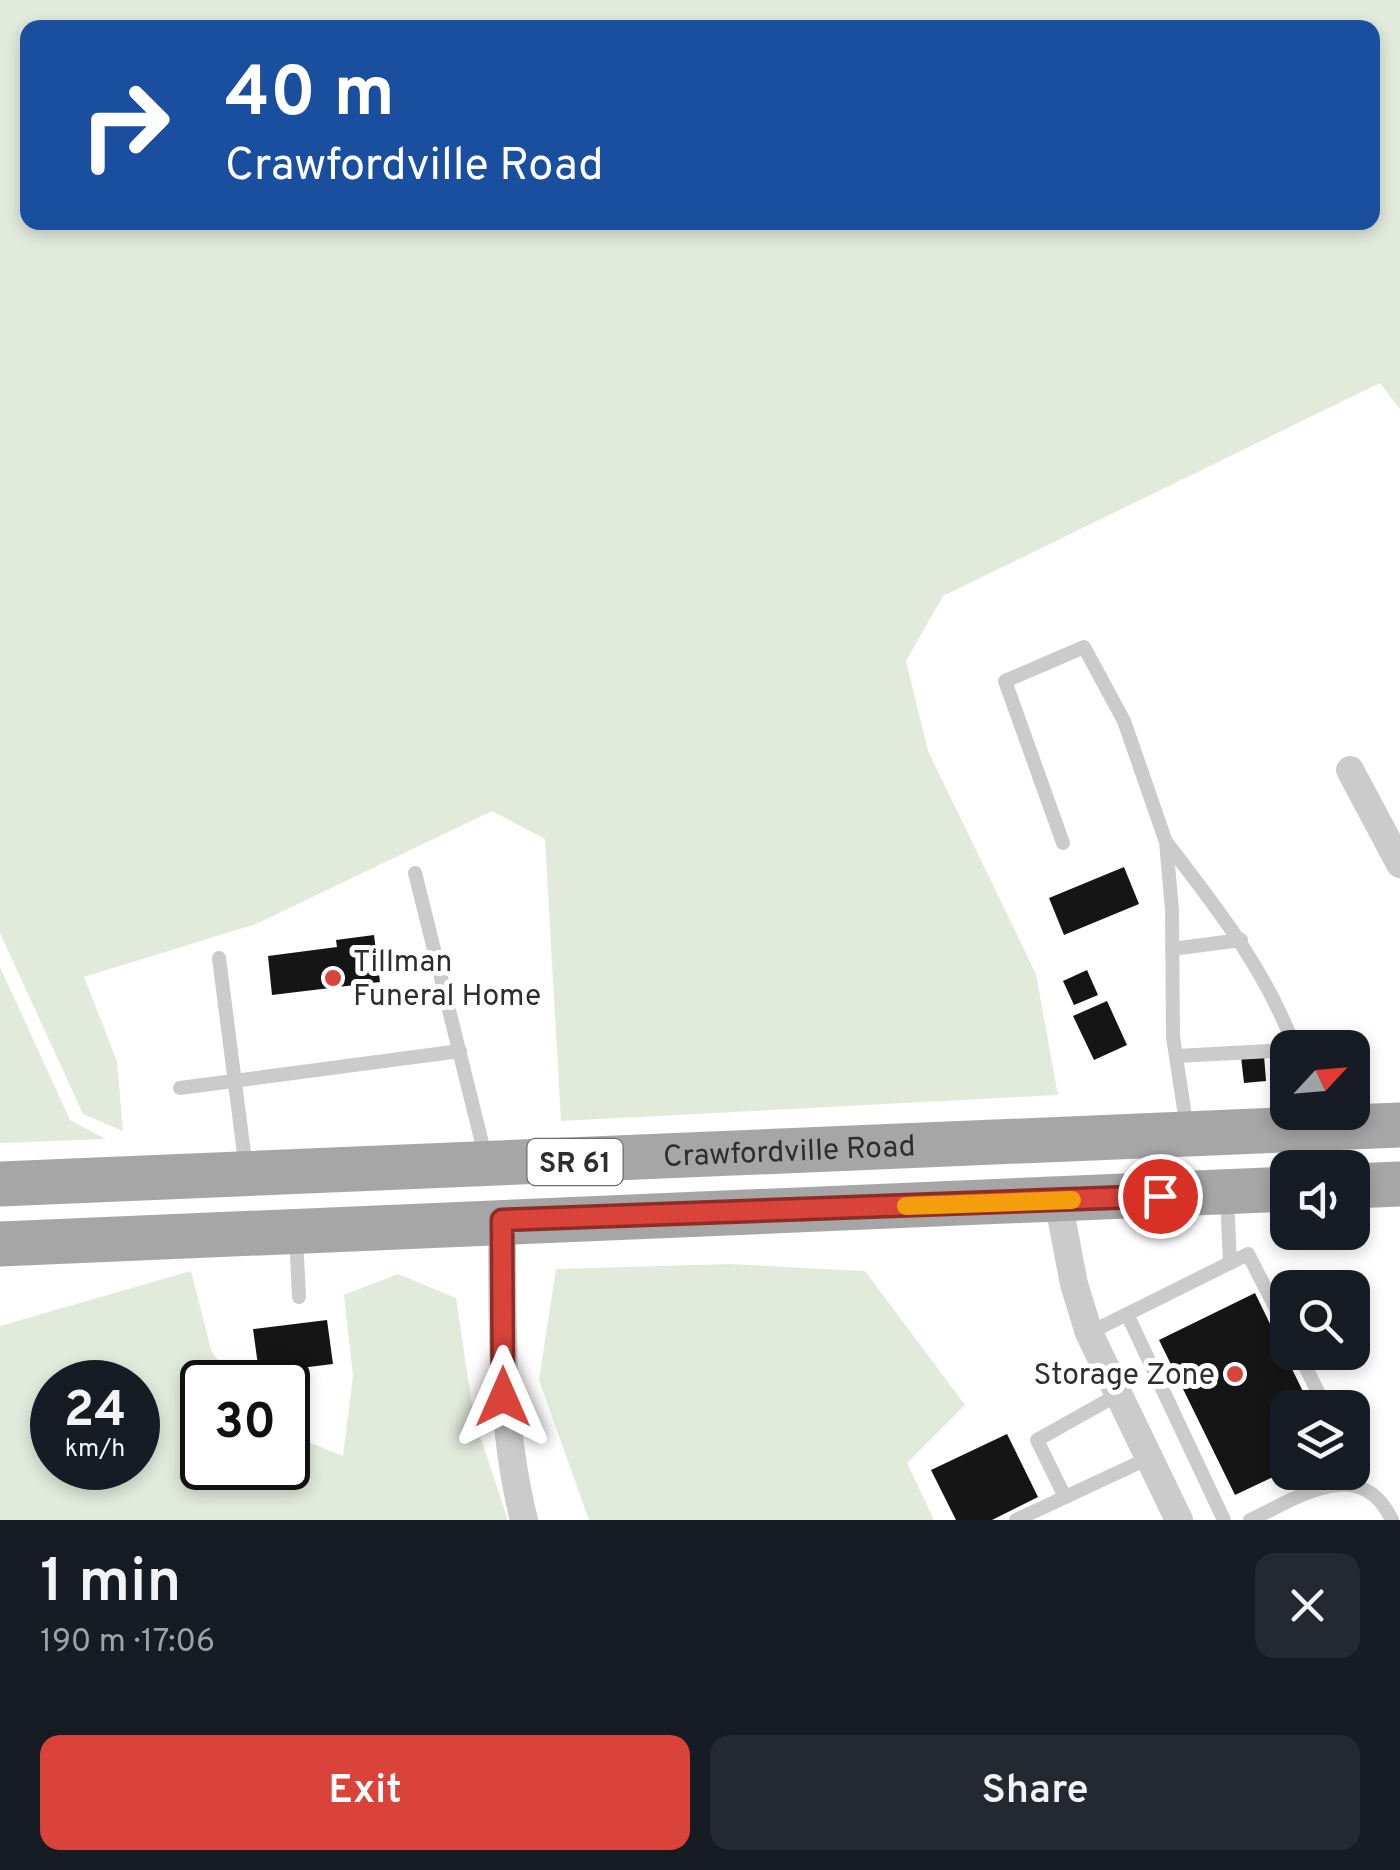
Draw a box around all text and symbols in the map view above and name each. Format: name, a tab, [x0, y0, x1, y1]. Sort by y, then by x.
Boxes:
text: 40 m	[225, 52, 395, 141]
icon: right	[60, 60, 190, 190]
text: Crawfordville Road	[225, 139, 604, 196]
place label: Tillman Funeral Home	[353, 945, 541, 1016]
marker: Tillman Funeral Home	[322, 967, 344, 989]
north arrow	[1270, 1030, 1370, 1130]
map controls	[1270, 1030, 1370, 1490]
street label: Crawfordville Road	[662, 1129, 916, 1177]
road number: SR 61	[528, 1139, 622, 1185]
button: sound	[1270, 1150, 1370, 1250]
pin	[1118, 1154, 1203, 1239]
icon: arrive	[1133, 1169, 1188, 1224]
button: search	[1270, 1270, 1370, 1370]
position arrow	[451, 1345, 555, 1449]
place label: Storage Zone	[1033, 1358, 1215, 1395]
speed limit sign: 30	[180, 1360, 310, 1490]
marker: Storage Zone	[1224, 1363, 1246, 1385]
text: 24	[64, 1381, 126, 1444]
button: layers	[1270, 1390, 1370, 1490]
text: km/h	[65, 1434, 125, 1466]
text: 1 min	[40, 1547, 181, 1623]
button: close	[1255, 1553, 1360, 1658]
text: 190 m · 17:06	[40, 1623, 215, 1663]
button: Exit	[40, 1735, 690, 1850]
button: Share	[710, 1735, 1360, 1850]

